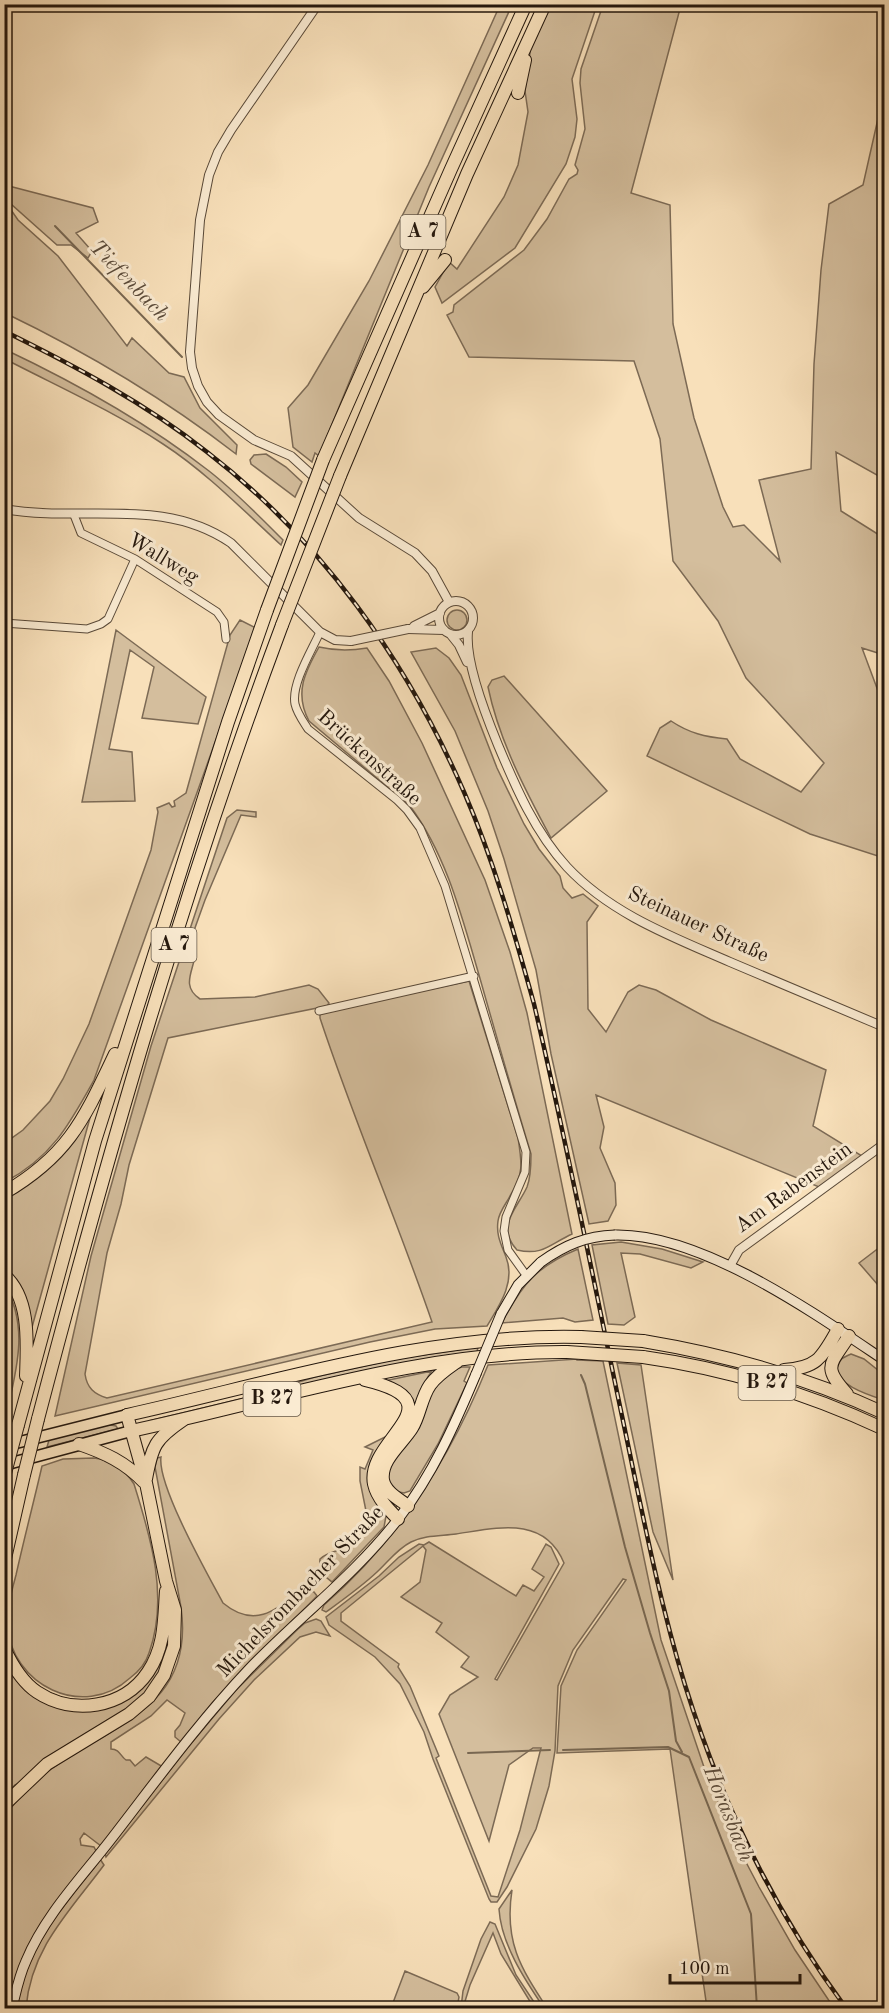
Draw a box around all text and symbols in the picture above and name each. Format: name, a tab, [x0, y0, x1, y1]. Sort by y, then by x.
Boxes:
road number: A 7	[400, 215, 446, 249]
water label: Tiefenbach	[85, 236, 173, 326]
street label: Wallweg	[124, 530, 203, 589]
street label: Brückenstraße	[313, 706, 425, 810]
street label: Steinauer Straße	[624, 883, 772, 967]
road number: A 7	[152, 928, 196, 962]
street label: Am Rabenstein	[732, 1139, 856, 1237]
road number: B 27	[738, 1366, 795, 1400]
road number: B 27	[244, 1382, 300, 1416]
street label: Michelsrombacher Straße	[214, 1502, 388, 1682]
water label: Horasbach	[698, 1762, 757, 1865]
scale bar	[670, 1947, 800, 1985]
text: 100 m	[679, 1960, 730, 1978]

